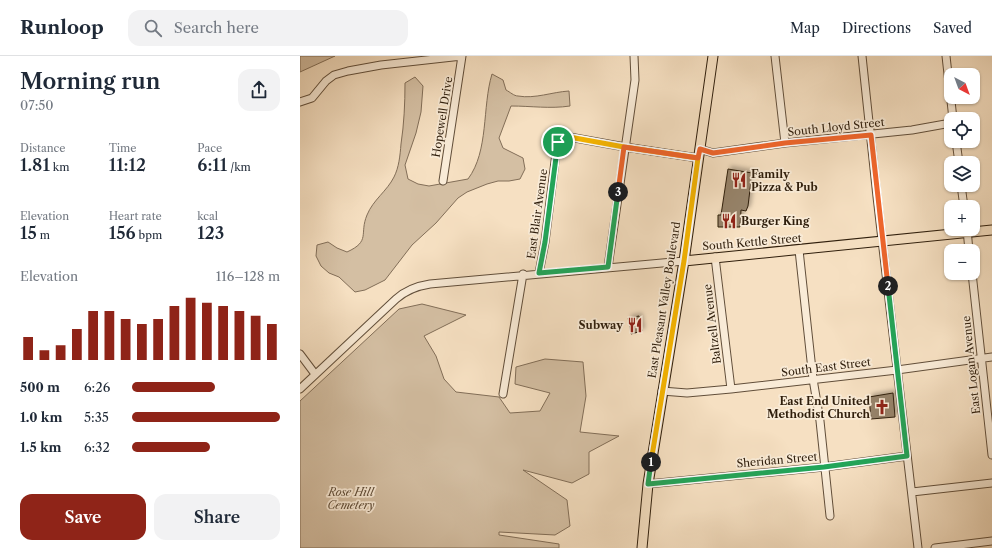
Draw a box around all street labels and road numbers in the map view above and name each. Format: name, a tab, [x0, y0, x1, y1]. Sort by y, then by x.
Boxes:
street label: Hopewell Drive	[429, 76, 455, 158]
street label: South Lloyd Street	[787, 115, 885, 139]
street label: East Blair Avenue	[524, 168, 550, 260]
street label: East Pleasant Valley Boulevard	[645, 220, 683, 379]
street label: South Kettle Street	[702, 231, 802, 253]
street label: Baltzell Avenue	[700, 283, 724, 365]
street label: East Logan Avenue	[959, 315, 983, 415]
street label: South East Street	[781, 355, 872, 379]
street label: Sheridan Street	[736, 449, 818, 471]

